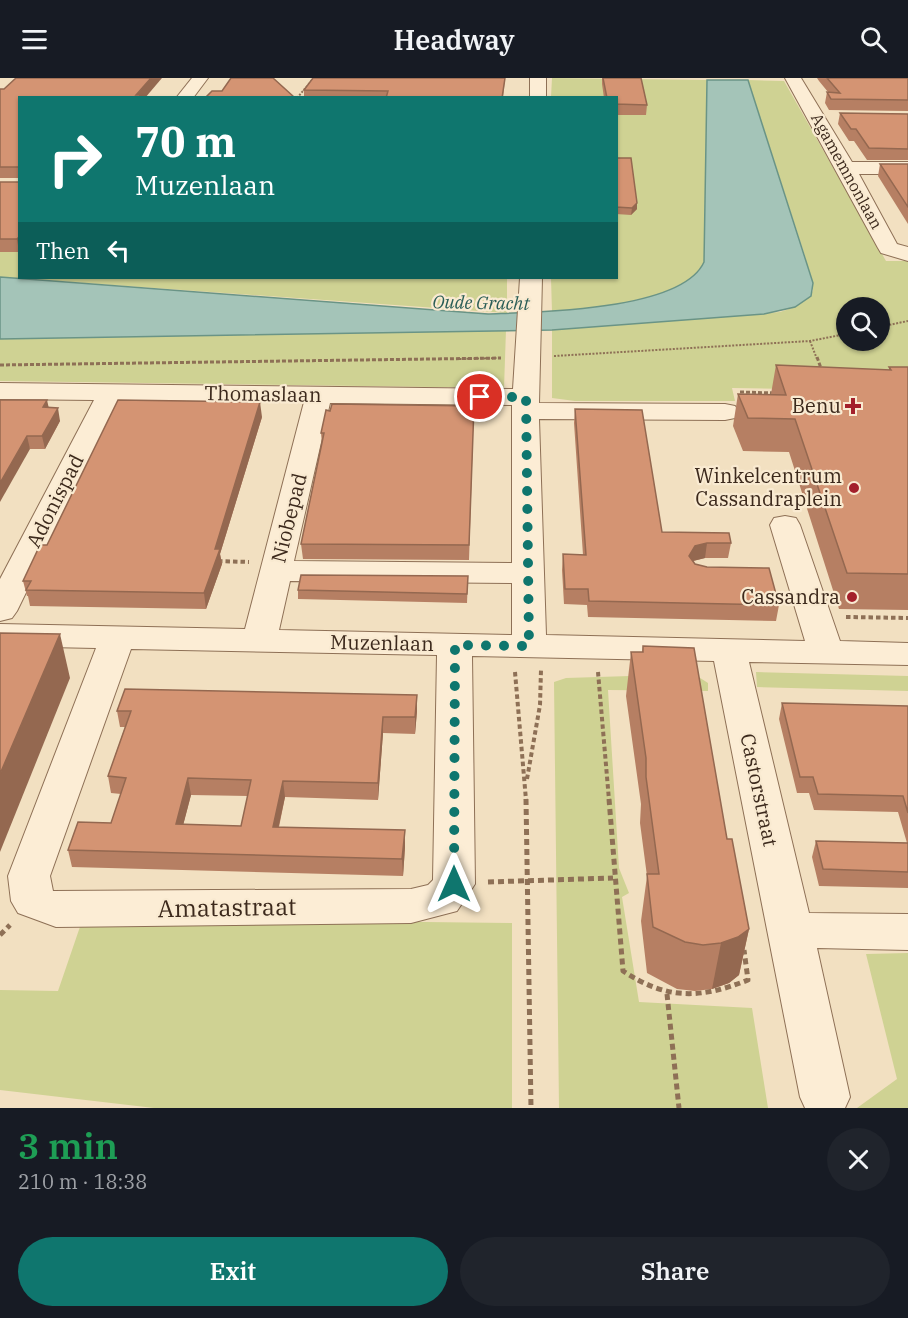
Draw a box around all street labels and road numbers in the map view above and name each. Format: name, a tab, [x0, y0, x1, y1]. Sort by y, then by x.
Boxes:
street label: Agamemnonlaan	[807, 110, 887, 232]
street label: Thomaslaan	[204, 379, 322, 408]
street label: Adonispad	[19, 449, 90, 552]
street label: Niobepad	[264, 470, 313, 566]
street label: Muzenlaan	[330, 628, 434, 657]
street label: Castorstraat	[734, 731, 785, 849]
street label: Amatastraat	[157, 890, 297, 924]

